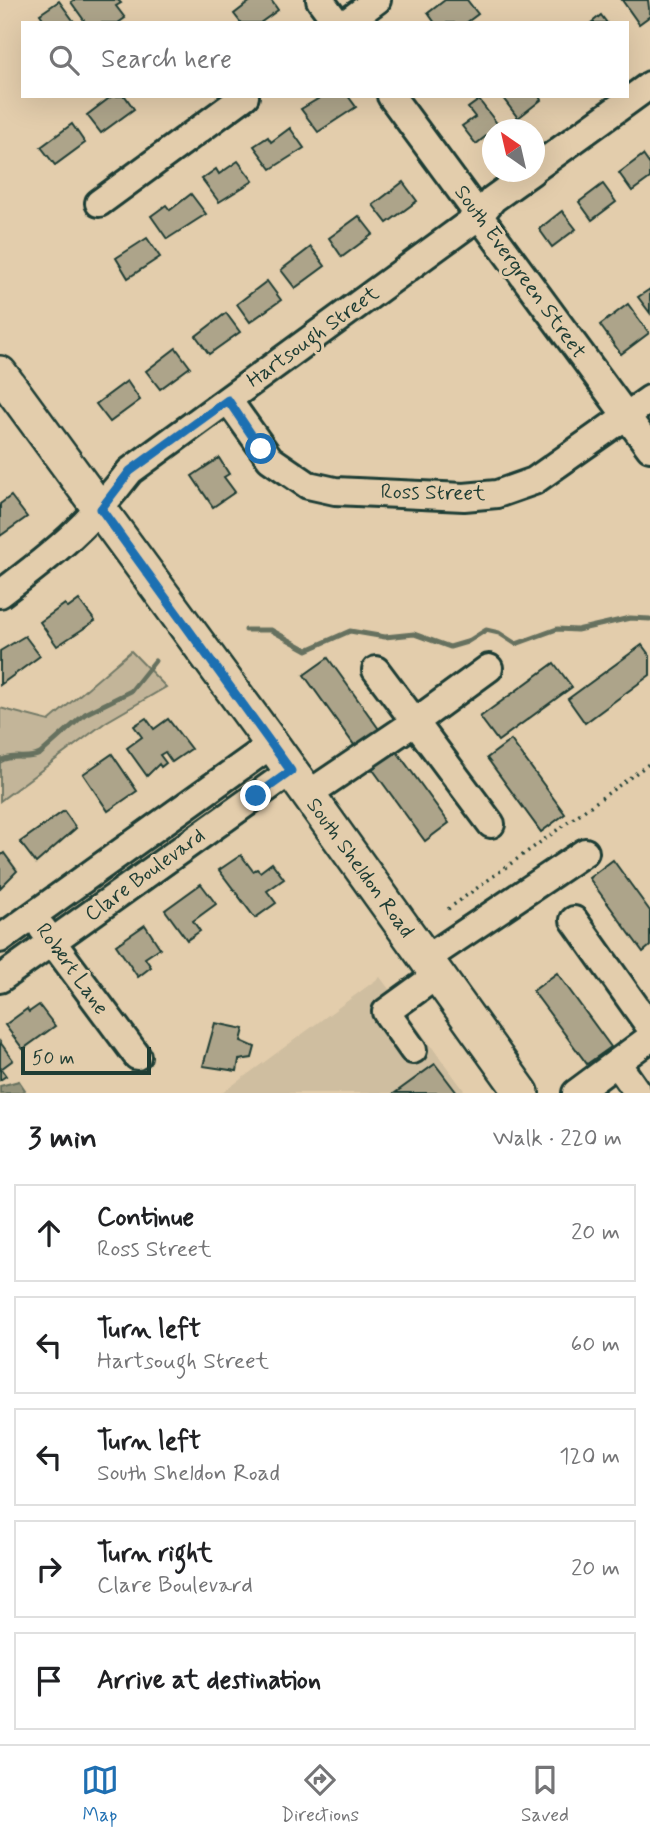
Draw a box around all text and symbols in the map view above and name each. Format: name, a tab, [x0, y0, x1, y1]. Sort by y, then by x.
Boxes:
search box	[21, 21, 629, 98]
icon: search	[45, 41, 83, 79]
text: Search here	[101, 43, 232, 77]
north arrow	[482, 119, 545, 182]
street label: South Evergreen Street	[447, 180, 593, 365]
street label: Hartsough Street	[241, 279, 386, 396]
route start	[245, 433, 276, 464]
street label: Ross Street	[380, 478, 486, 508]
route end	[240, 780, 271, 811]
street label: South Sheldon Road	[300, 792, 420, 944]
street label: Clare Boulevard	[79, 822, 211, 928]
street label: Robert Lane	[29, 917, 115, 1021]
scale bar	[21, 1044, 150, 1076]
text: 50 m	[32, 1046, 75, 1071]
text: 3 min	[28, 1119, 97, 1158]
text: Walk · 220 m	[493, 1124, 622, 1154]
text: Continue	[97, 1201, 194, 1235]
icon: ahead	[30, 1214, 68, 1252]
text: 20 m	[571, 1218, 620, 1248]
text: Ross Street	[97, 1235, 212, 1265]
text: Turn left	[97, 1313, 201, 1347]
icon: left	[30, 1326, 68, 1364]
text: 60 m	[571, 1330, 620, 1360]
text: Hartsough Street	[97, 1347, 269, 1377]
text: Turn left	[97, 1425, 201, 1459]
icon: left	[30, 1438, 68, 1476]
text: 120 m	[559, 1442, 620, 1472]
text: South Sheldon Road	[97, 1459, 280, 1489]
text: Turn right	[97, 1537, 213, 1571]
icon: right	[30, 1550, 68, 1588]
text: 20 m	[571, 1554, 620, 1584]
text: Clare Boulevard	[97, 1571, 253, 1601]
icon: arrive	[30, 1662, 68, 1700]
text: Arrive at destination	[97, 1664, 321, 1698]
tab: Map	[81, 1761, 119, 1828]
tab: Directions	[281, 1761, 359, 1828]
tab: Saved	[521, 1761, 569, 1828]

